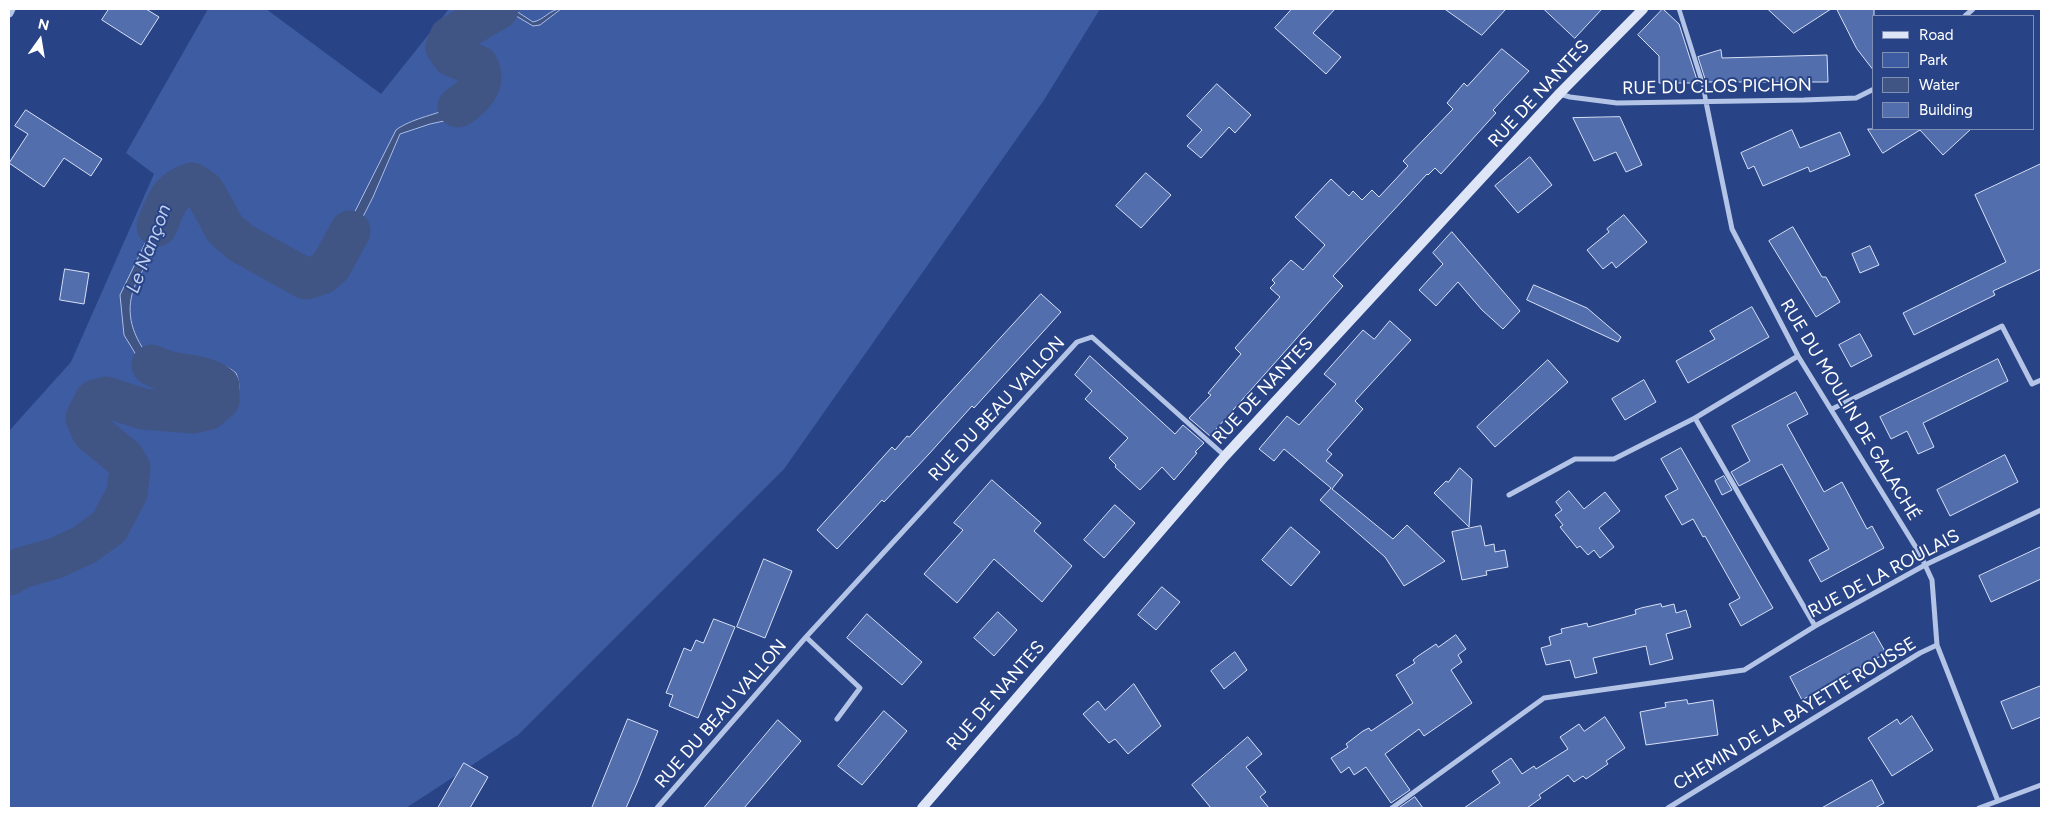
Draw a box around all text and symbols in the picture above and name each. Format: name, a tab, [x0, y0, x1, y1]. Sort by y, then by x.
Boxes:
north arrow	[15, 15, 65, 65]
text: N	[36, 15, 51, 34]
legend	[1872, 15, 2035, 130]
text: Road	[1919, 26, 1954, 44]
street label: RUE DE NANTES	[1484, 36, 1594, 152]
text: Park	[1919, 51, 1948, 69]
street label: RUE DU CLOS PICHON	[1622, 75, 1812, 99]
text: Water	[1919, 76, 1959, 94]
text: Building	[1919, 101, 1973, 119]
water label: Le Nançon	[122, 201, 176, 297]
street label: RUE DU MOULIN DE GALACHÉ	[1775, 295, 1925, 525]
street label: RUE DU BEAU VALLON	[924, 332, 1070, 486]
street label: RUE DE NANTES	[1208, 333, 1318, 449]
street label: RUE DE LA ROULAIS	[1805, 525, 1963, 623]
street label: CHEMIN DE LA BAYETTE ROUSSE	[1670, 633, 1920, 795]
street label: RUE DU BEAU VALLON	[651, 635, 791, 793]
street label: RUE DE NANTES	[942, 637, 1050, 755]

